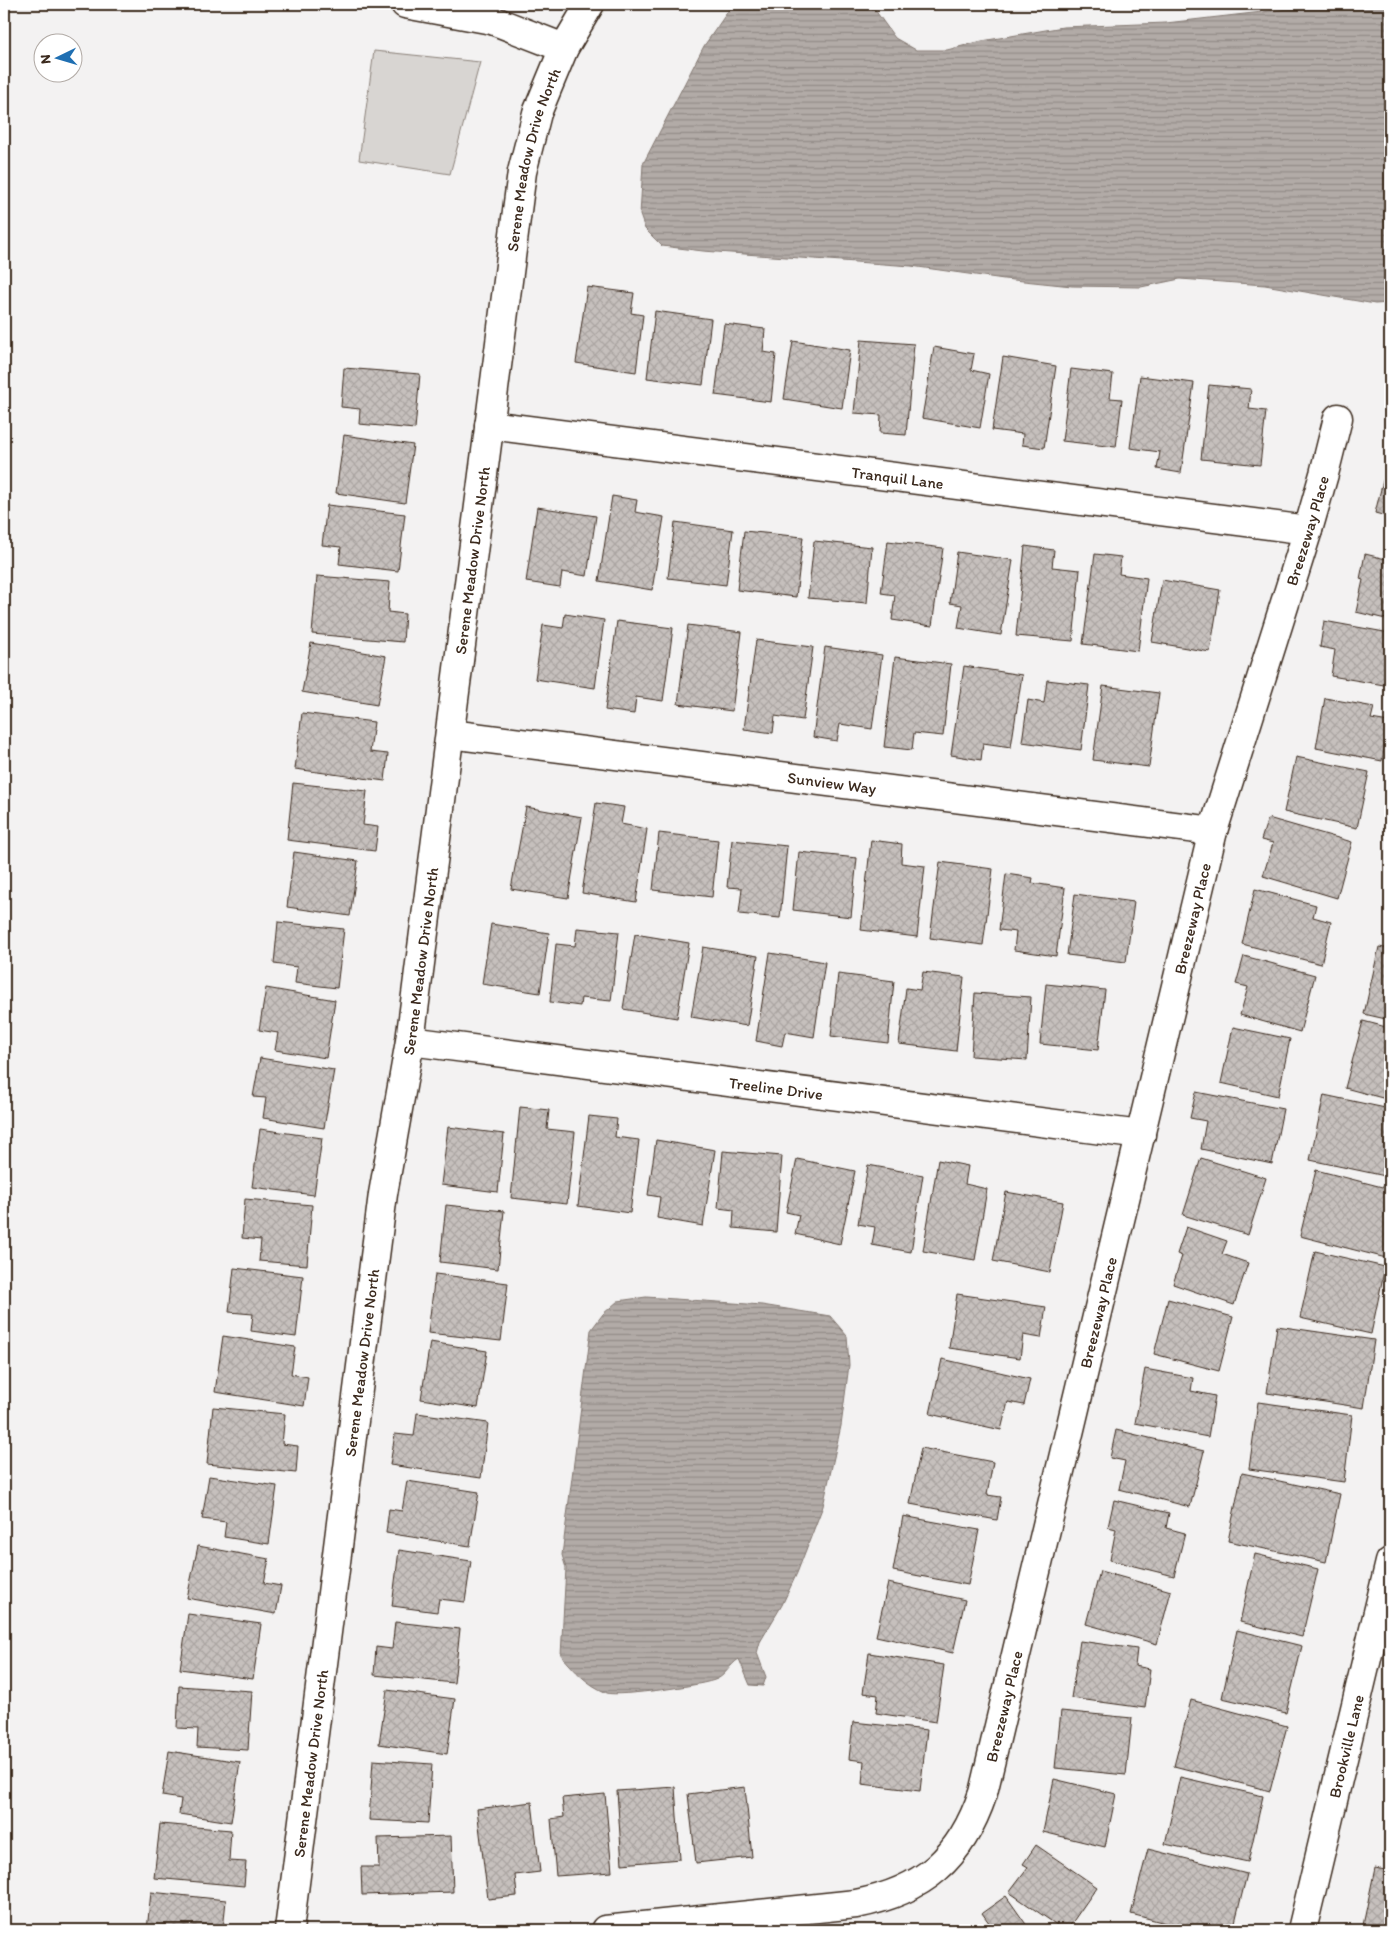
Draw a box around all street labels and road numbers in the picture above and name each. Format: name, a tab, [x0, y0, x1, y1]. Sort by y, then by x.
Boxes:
street label: Serene Meadow Drive North	[502, 64, 564, 253]
street label: Tranquil Lane	[850, 462, 945, 493]
street label: Serene Meadow Drive North	[450, 465, 494, 655]
street label: Breezeway Place	[1282, 473, 1333, 588]
street label: Sunview Way	[786, 767, 878, 798]
street label: Breezeway Place	[1170, 861, 1215, 976]
street label: Serene Meadow Drive North	[398, 866, 442, 1056]
street label: Treeline Drive	[728, 1073, 824, 1104]
street label: Breezeway Place	[1075, 1255, 1120, 1370]
street label: Serene Meadow Drive North	[340, 1267, 383, 1458]
street label: Breezeway Place	[981, 1648, 1026, 1764]
street label: Serene Meadow Drive North	[289, 1668, 332, 1858]
street label: Brookville Lane	[1324, 1692, 1368, 1800]

